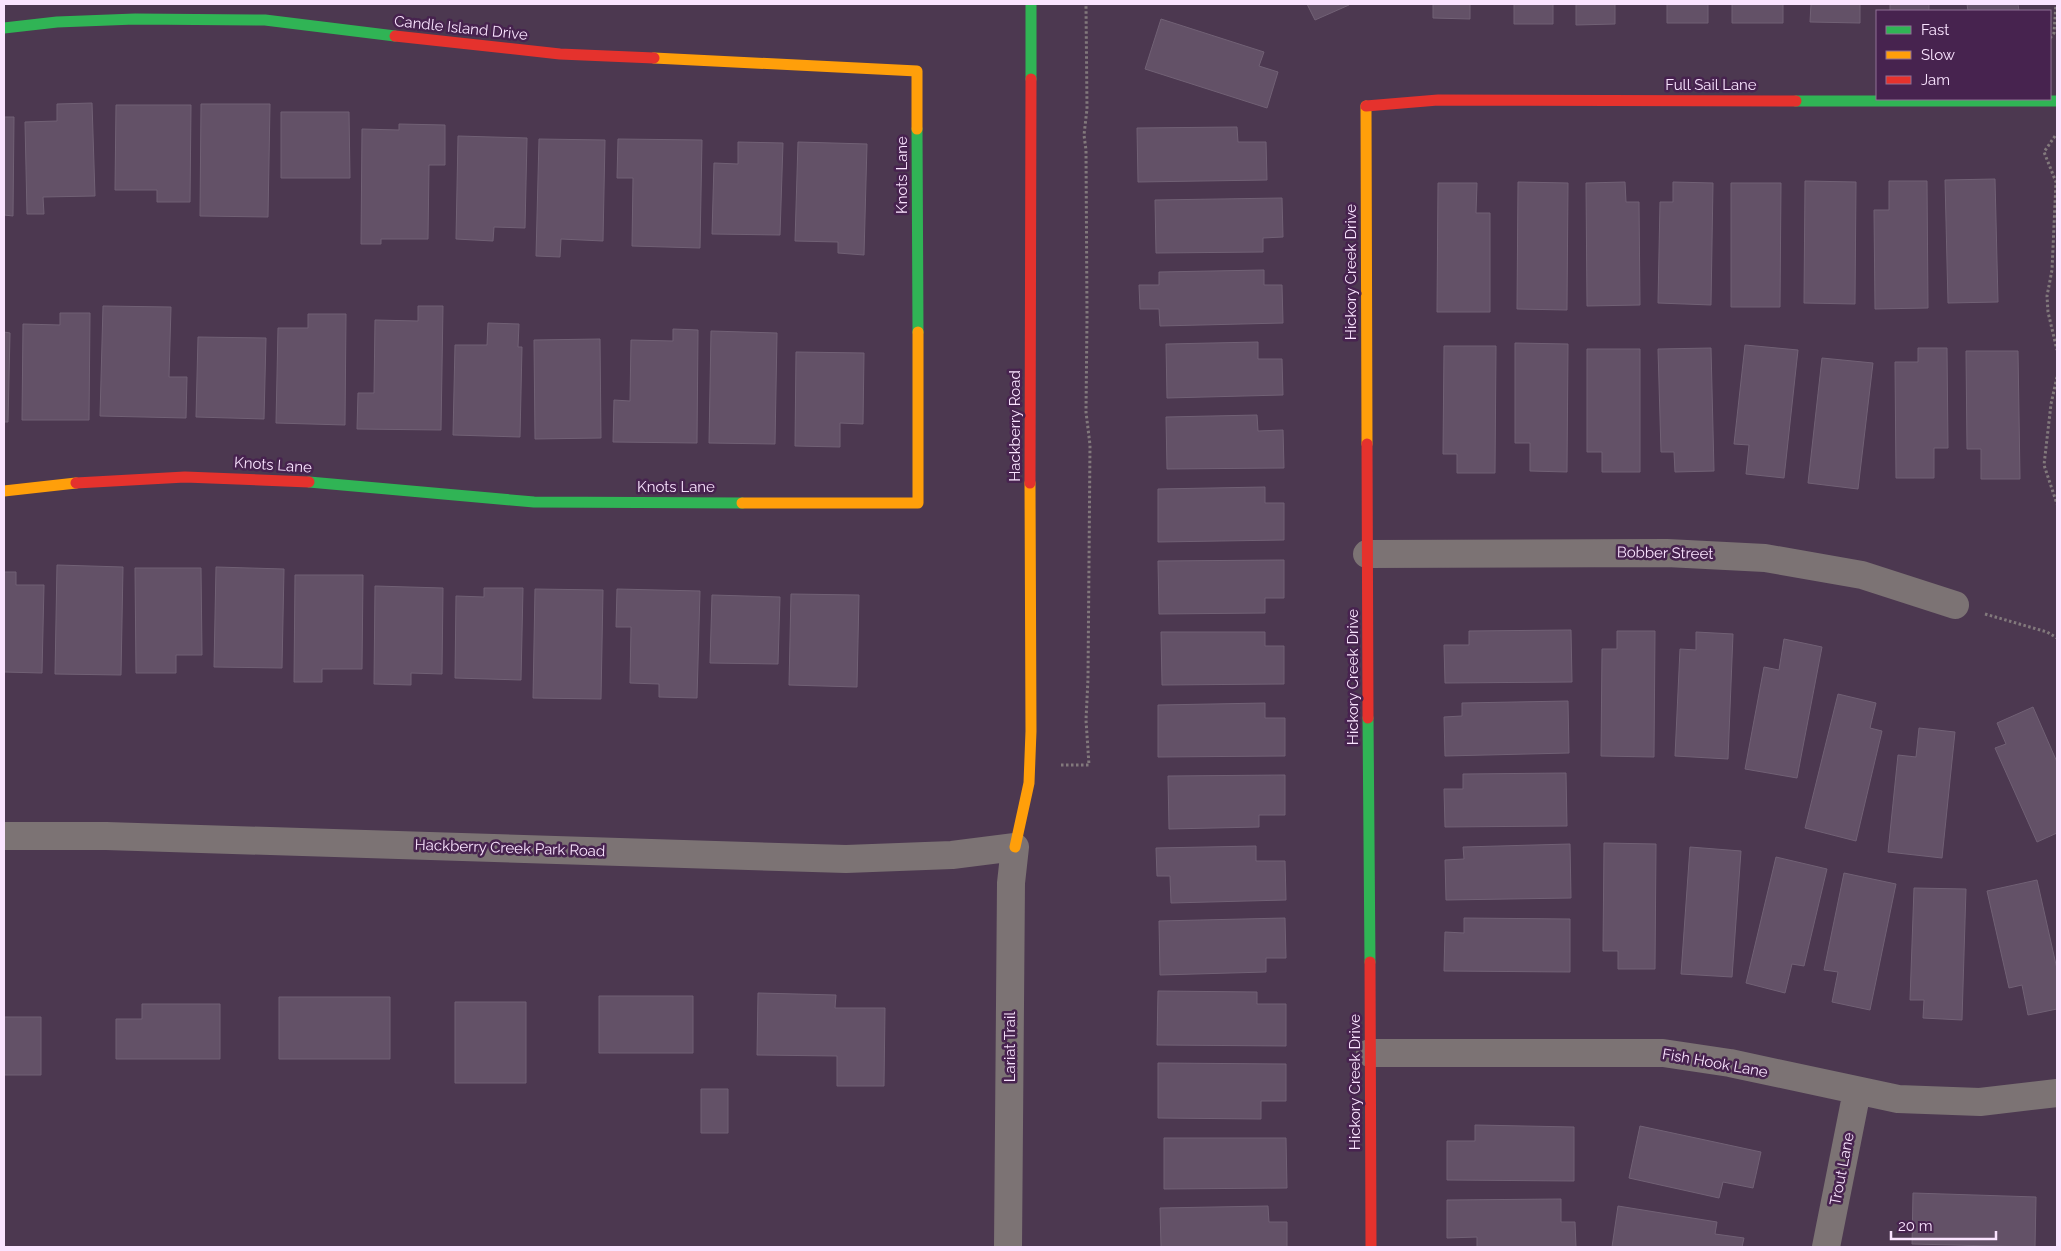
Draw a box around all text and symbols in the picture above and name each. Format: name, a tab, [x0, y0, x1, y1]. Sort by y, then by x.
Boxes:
legend	[1876, 10, 2051, 100]
street label: Candle Island Drive	[393, 12, 529, 44]
text: Fast	[1921, 21, 1949, 39]
text: Slow	[1921, 46, 1955, 64]
text: Jam	[1921, 71, 1950, 89]
street label: Full Sail Lane	[1665, 76, 1757, 94]
street label: Knots Lane	[893, 136, 911, 214]
street label: Hickory Creek Drive	[1342, 204, 1360, 340]
street label: Hackberry Road	[1006, 370, 1024, 482]
street label: Knots Lane	[234, 453, 313, 477]
street label: Knots Lane	[637, 478, 715, 496]
street label: Bobber Street	[1617, 543, 1713, 563]
street label: Hickory Creek Drive	[1344, 609, 1362, 745]
street label: Hackberry Creek Park Road	[414, 836, 606, 860]
street label: Lariat Trail	[1001, 1011, 1019, 1082]
street label: Hickory Creek Drive	[1346, 1014, 1364, 1150]
street label: Fish Hook Lane	[1661, 1045, 1769, 1081]
street label: Trout Lane	[1826, 1131, 1858, 1207]
scale bar	[1891, 1208, 1996, 1240]
text: 20 m	[1898, 1217, 1933, 1235]

